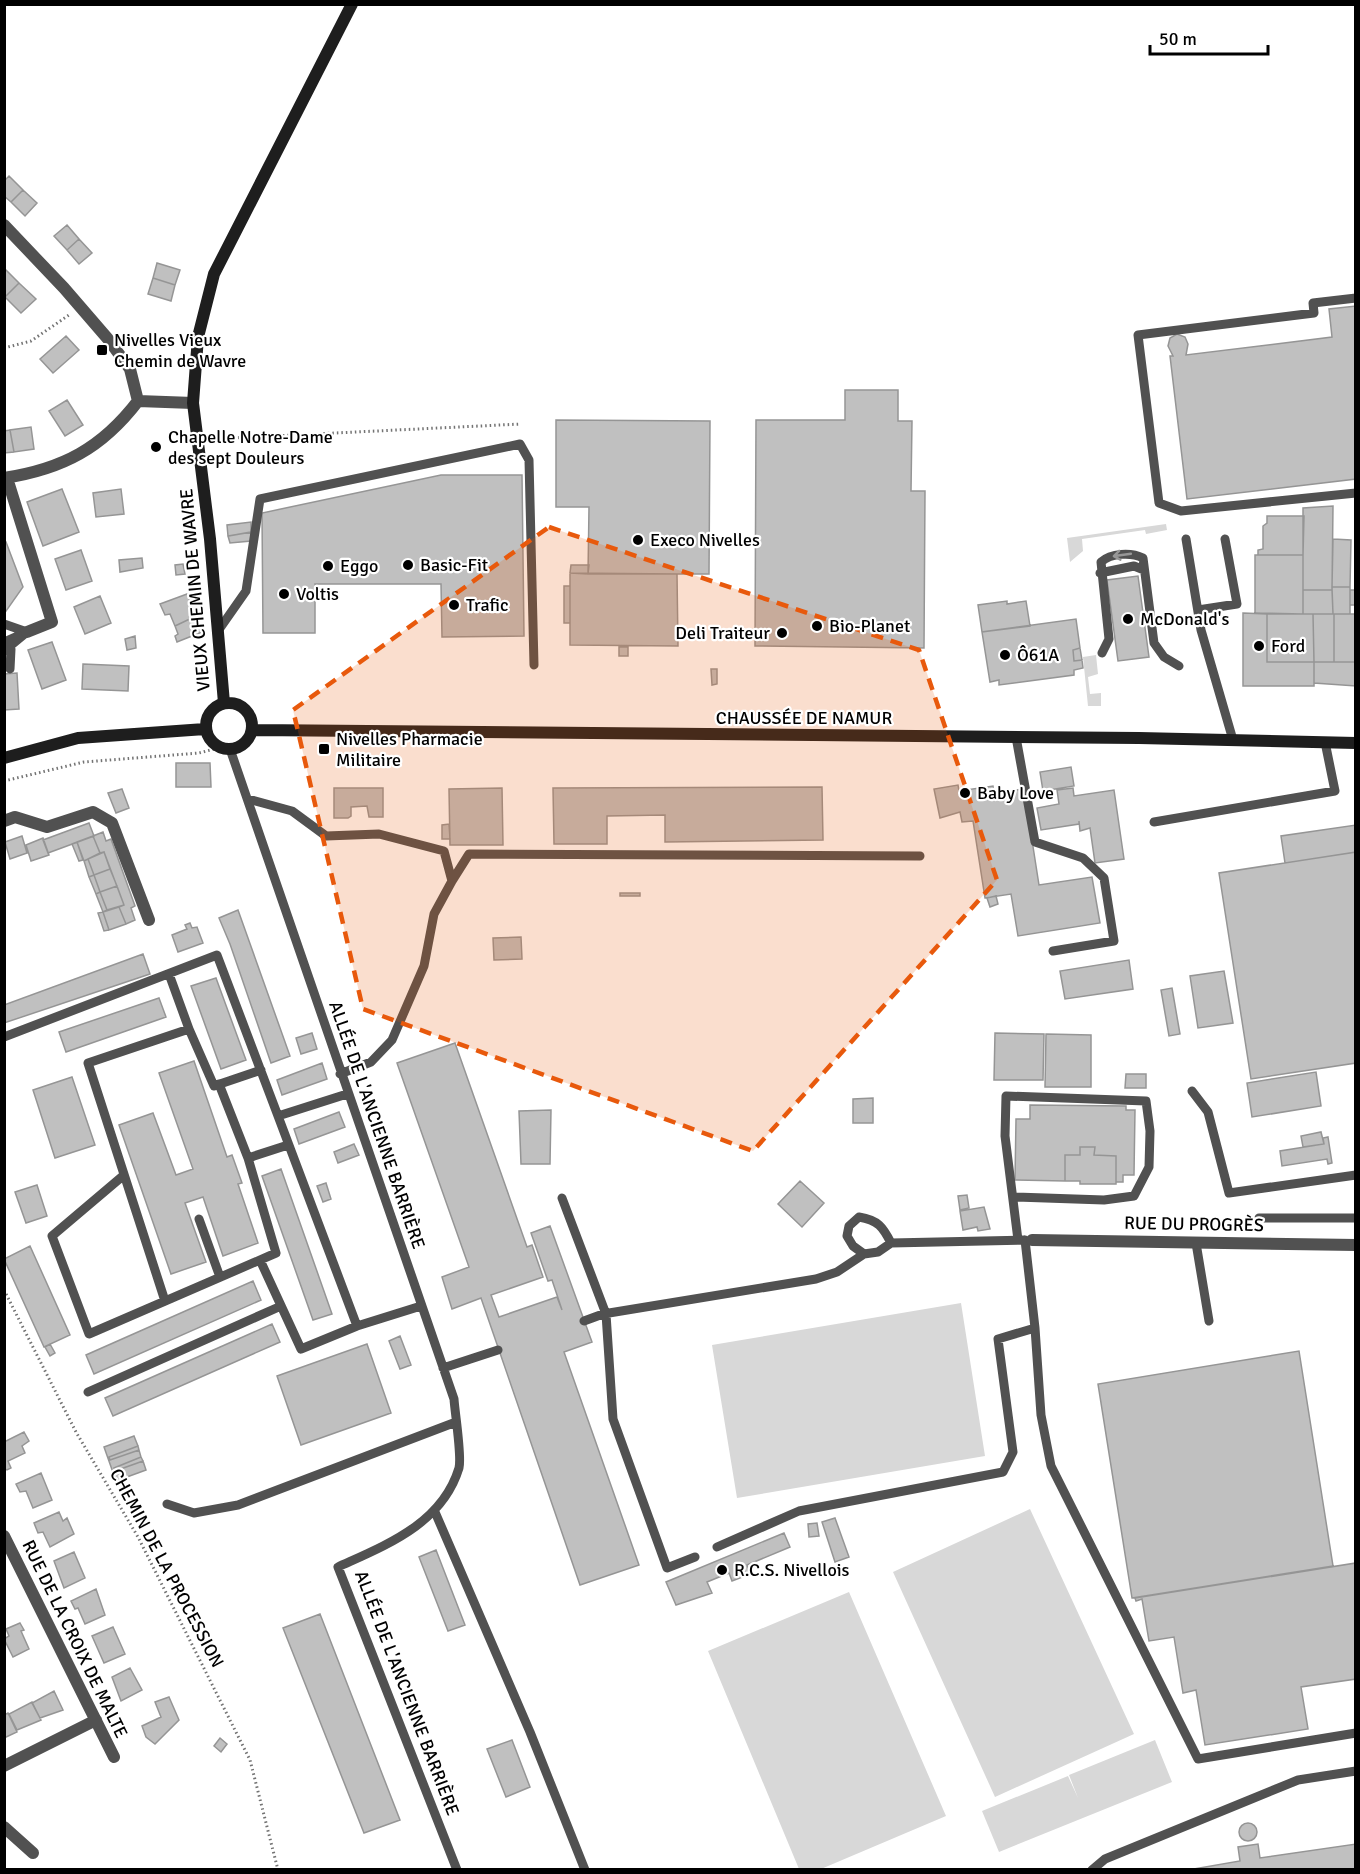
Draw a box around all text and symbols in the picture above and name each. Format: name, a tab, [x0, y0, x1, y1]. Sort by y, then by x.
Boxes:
scale bar	[1150, 18, 1268, 56]
text: 50 m	[1159, 28, 1197, 50]
place label: Nivelles Vieux Chemin de Wavre	[114, 329, 246, 372]
marker: Nivelles Vieux Chemin de Wavre	[95, 343, 109, 357]
place label: Chapelle Notre-Dame des sept Douleurs	[168, 426, 333, 469]
marker: Chapelle Notre-Dame des sept Douleurs	[149, 440, 163, 454]
street label: VIEUX CHEMIN DE WAVRE	[175, 488, 215, 692]
place label: Execo Nivelles	[650, 529, 760, 551]
marker: Execo Nivelles	[631, 533, 645, 547]
one-way arrow	[1112, 550, 1132, 561]
place label: Basic-Fit	[420, 554, 488, 576]
place label: Eggo	[340, 555, 378, 577]
marker: Basic-Fit	[401, 558, 415, 572]
marker: Eggo	[321, 559, 335, 573]
place label: Voltis	[296, 583, 339, 605]
marker: Voltis	[277, 587, 291, 601]
place label: Trafic	[466, 594, 509, 616]
marker: Trafic	[447, 598, 461, 612]
place label: McDonald's	[1140, 608, 1229, 630]
marker: McDonald's	[1121, 612, 1135, 626]
place label: Bio-Planet	[829, 615, 910, 637]
marker: Bio-Planet	[810, 619, 824, 633]
place label: Deli Traiteur	[675, 622, 770, 644]
marker: Deli Traiteur	[775, 626, 789, 640]
place label: Ford	[1271, 635, 1305, 657]
marker: Ford	[1252, 639, 1266, 653]
place label: Ô61A	[1017, 644, 1059, 666]
marker: Ô61A	[998, 648, 1012, 662]
street label: CHAUSSÉE DE NAMUR	[716, 707, 892, 729]
place label: Nivelles Pharmacie Militaire	[336, 728, 483, 771]
marker: Nivelles Pharmacie Militaire	[317, 742, 331, 756]
place label: Baby Love	[977, 782, 1054, 804]
marker: Baby Love	[958, 786, 972, 800]
street label: ALLÉE DE L'ANCIENNE BARRIÈRE	[324, 998, 430, 1252]
street label: RUE DU PROGRÈS	[1124, 1212, 1264, 1236]
street label: CHEMIN DE LA PROCESSION	[105, 1465, 229, 1671]
street label: RUE DE LA CROIX DE MALTE	[17, 1536, 133, 1742]
place label: R.C.S. Nivellois	[734, 1559, 850, 1581]
marker: R.C.S. Nivellois	[715, 1563, 729, 1577]
street label: ALLÉE DE L'ANCIENNE BARRIÈRE	[350, 1567, 464, 1819]

